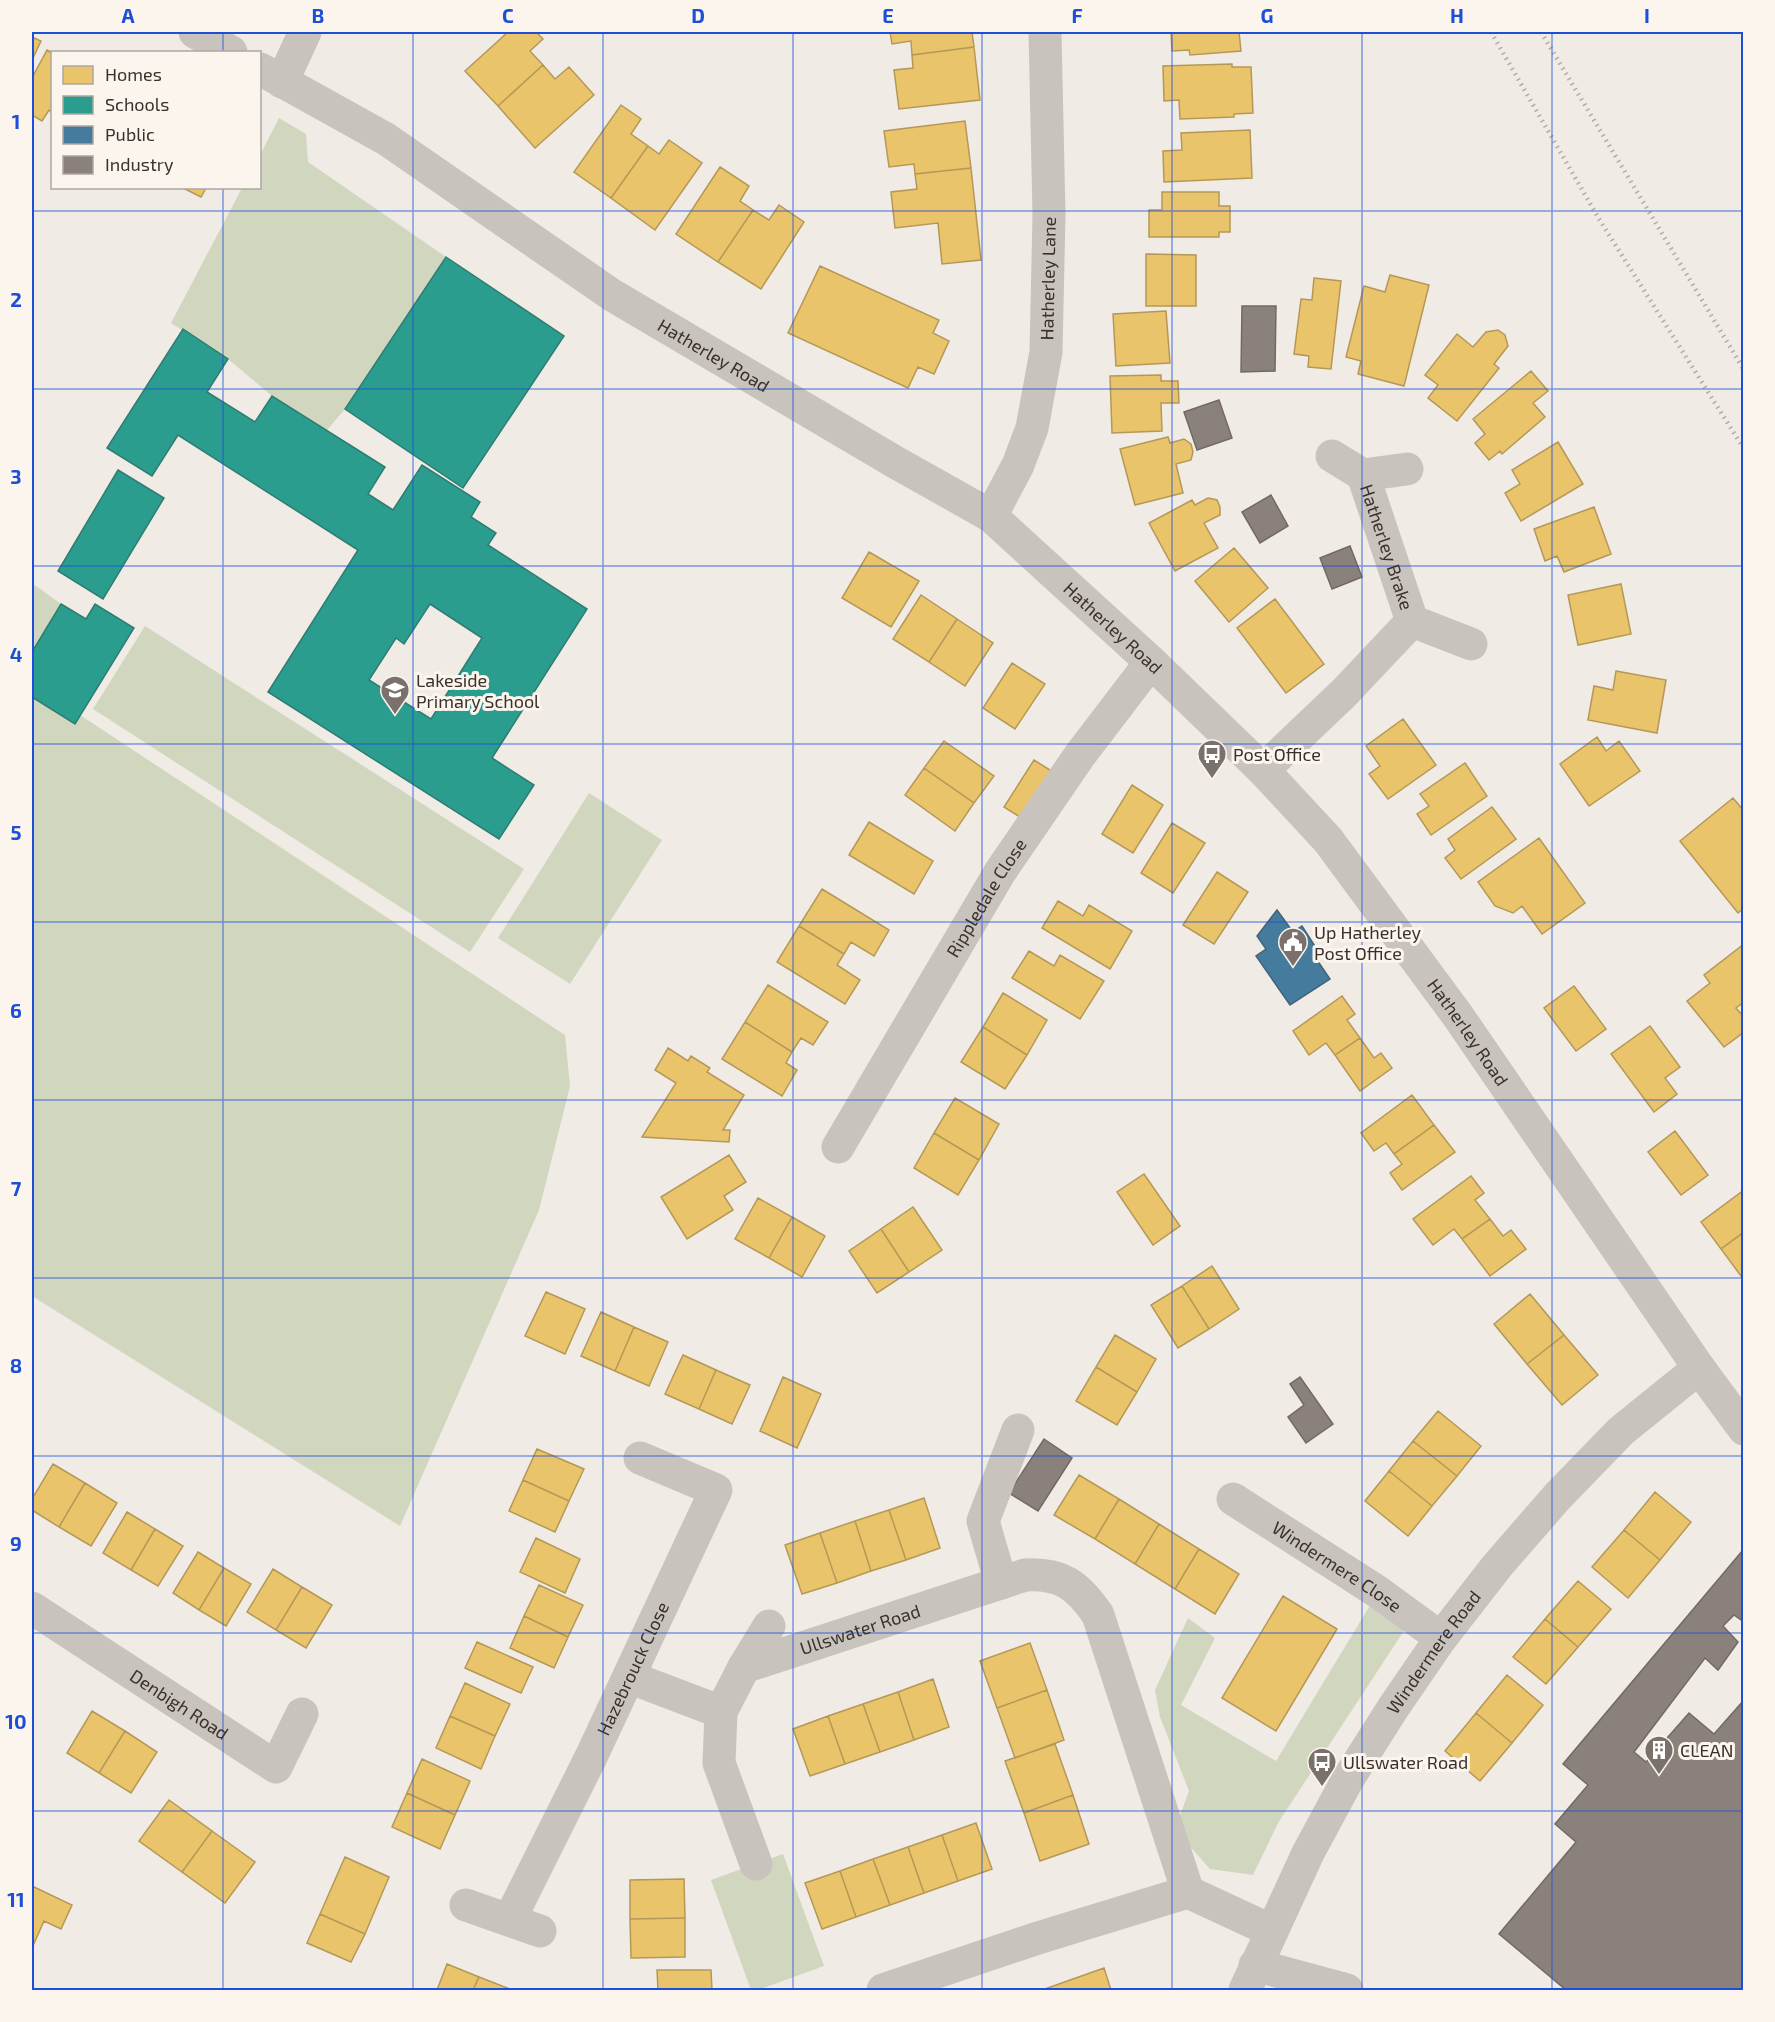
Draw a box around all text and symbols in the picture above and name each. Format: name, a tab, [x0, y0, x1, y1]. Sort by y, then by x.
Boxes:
text: A	[121, 3, 135, 27]
text: B	[312, 3, 324, 27]
text: C	[502, 3, 514, 27]
text: D	[691, 3, 705, 27]
text: E	[882, 3, 894, 27]
text: F	[1071, 3, 1083, 27]
text: G	[1261, 3, 1273, 27]
text: H	[1450, 3, 1464, 27]
text: I	[1644, 3, 1650, 27]
legend	[51, 51, 261, 189]
text: Homes	[105, 63, 162, 85]
text: Schools	[105, 93, 169, 115]
text: 1	[12, 109, 20, 133]
text: Public	[105, 123, 155, 145]
text: Industry	[105, 153, 174, 175]
street label: Hatherley Lane	[1035, 217, 1060, 341]
text: 2	[10, 287, 22, 311]
street label: Hatherley Road	[654, 314, 774, 397]
text: 3	[10, 464, 22, 488]
street label: Hatherley Brake	[1356, 481, 1418, 613]
street label: Hatherley Road	[1059, 577, 1167, 678]
text: 4	[10, 642, 23, 666]
place label: Lakeside Primary School	[416, 669, 540, 712]
school or university icon: Lakeside Primary School	[379, 674, 411, 716]
bus stop icon: Post Office	[1196, 738, 1228, 780]
place label: Post Office	[1233, 743, 1321, 765]
text: 5	[10, 820, 22, 844]
street label: Rippledale Close	[941, 834, 1031, 961]
place label: Up Hatherley Post Office	[1314, 921, 1422, 964]
public building icon: Up Hatherley Post Office	[1277, 926, 1309, 968]
street label: Hatherley Road	[1423, 974, 1513, 1090]
text: 6	[10, 998, 22, 1022]
text: 7	[11, 1176, 22, 1200]
text: 8	[10, 1353, 22, 1377]
street label: Windermere Close	[1268, 1516, 1406, 1617]
text: 9	[10, 1531, 22, 1555]
street label: Windermere Road	[1381, 1586, 1485, 1718]
street label: Hazebrouck Close	[592, 1598, 673, 1739]
street label: Ullswater Road	[797, 1599, 923, 1659]
street label: Denbigh Road	[126, 1664, 233, 1744]
text: 10	[5, 1709, 27, 1733]
building icon: CLEAN	[1643, 1734, 1675, 1776]
place label: CLEAN	[1680, 1739, 1733, 1761]
bus stop icon: Ullswater Road	[1306, 1746, 1338, 1788]
place label: Ullswater Road	[1343, 1751, 1468, 1773]
text: 11	[7, 1887, 25, 1911]

